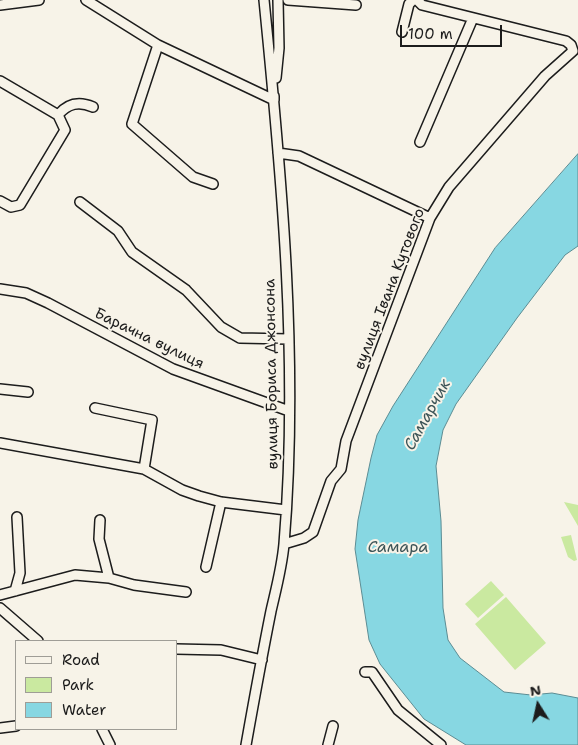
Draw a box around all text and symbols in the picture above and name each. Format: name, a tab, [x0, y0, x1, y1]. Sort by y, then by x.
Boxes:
scale bar	[403, 15, 506, 47]
text: 100 m	[408, 24, 453, 44]
street label: вулиця Івана Кутового	[351, 206, 429, 372]
street label: вулиця Бориса Джонсона	[261, 279, 283, 469]
street label: Барачна вулиця	[91, 305, 207, 373]
water label: Самарчик	[401, 376, 455, 454]
water label: Самара	[368, 538, 428, 558]
legend	[15, 640, 178, 730]
text: Road	[62, 650, 100, 670]
text: Park	[62, 675, 94, 695]
north arrow	[513, 680, 563, 730]
text: N	[528, 680, 542, 700]
text: Water	[62, 700, 106, 720]

